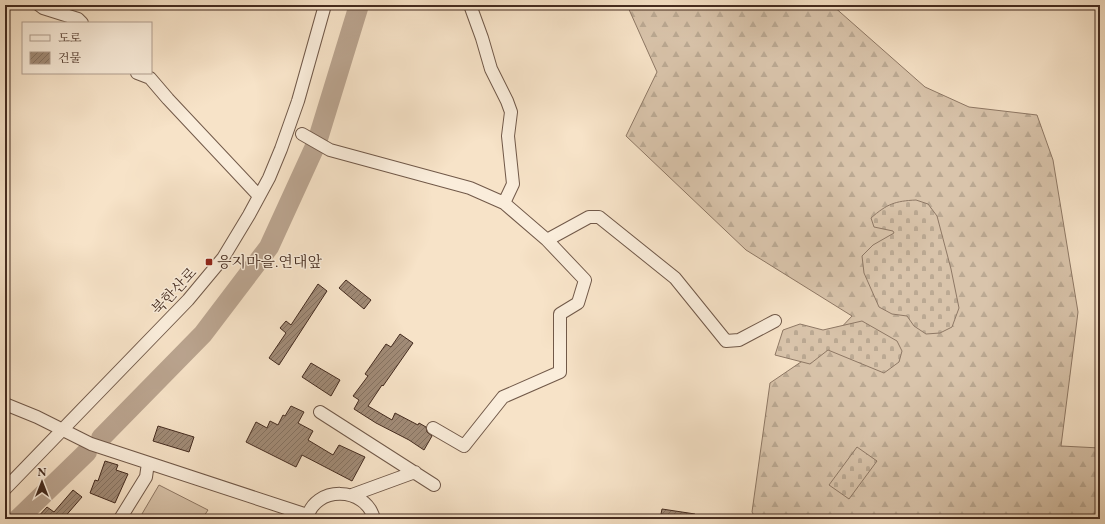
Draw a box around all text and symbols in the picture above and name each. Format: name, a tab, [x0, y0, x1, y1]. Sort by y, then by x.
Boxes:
legend	[22, 22, 152, 74]
text: 도로	[58, 30, 82, 46]
text: 건물	[58, 50, 82, 66]
place label: 응지마을.연대앞	[217, 252, 322, 271]
marker: 응지마을.연대앞	[204, 257, 214, 267]
street label: 북한산로	[147, 263, 201, 318]
north arrow	[22, 462, 62, 502]
text: N	[38, 465, 47, 479]

